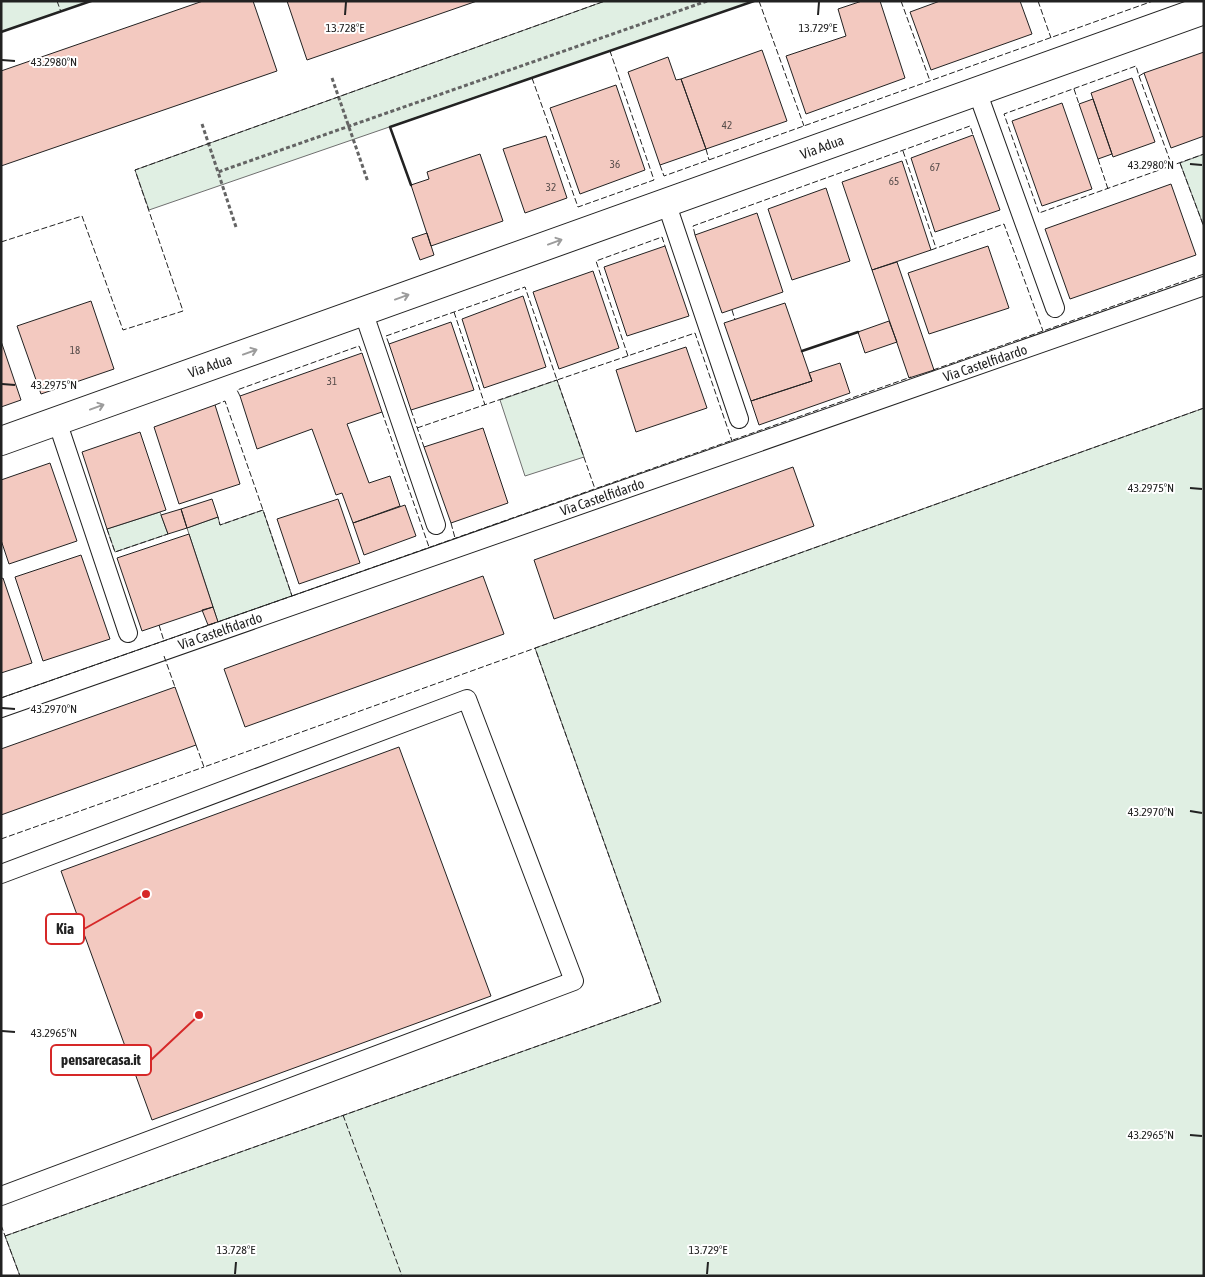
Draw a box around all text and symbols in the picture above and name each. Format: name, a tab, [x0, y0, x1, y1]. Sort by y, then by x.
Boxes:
text: 13.728°E	[326, 21, 364, 35]
text: 13.729°E	[799, 21, 837, 35]
text: 43.2980°N	[31, 55, 77, 69]
house number: 42	[722, 119, 732, 131]
street label: Via Adua	[798, 132, 846, 162]
house number: 36	[610, 158, 620, 170]
text: 43.2980°N	[1128, 158, 1174, 172]
house number: 67	[930, 161, 940, 173]
house number: 65	[889, 175, 899, 187]
house number: 32	[546, 181, 556, 193]
one-way arrow	[547, 237, 563, 246]
one-way arrow	[394, 292, 410, 301]
street label: Via Castelfidardo	[941, 341, 1029, 385]
house number: 18	[70, 344, 80, 356]
one-way arrow	[241, 347, 257, 356]
street label: Via Adua	[186, 351, 234, 381]
house number: 31	[327, 375, 337, 387]
text: 43.2975°N	[31, 378, 77, 392]
one-way arrow	[88, 402, 104, 411]
street label: Via Castelfidardo	[558, 475, 646, 519]
text: 43.2975°N	[1128, 481, 1174, 495]
street label: Via Castelfidardo	[176, 609, 264, 653]
text: 43.2970°N	[31, 702, 77, 716]
text: 43.2970°N	[1128, 805, 1174, 819]
callout: Kia	[46, 914, 84, 944]
text: Kia	[56, 920, 74, 937]
text: 43.2965°N	[31, 1026, 77, 1040]
callout: pensarecasa.it	[51, 1045, 151, 1075]
text: pensarecasa.it	[61, 1051, 142, 1068]
text: 43.2965°N	[1128, 1128, 1174, 1142]
text: 13.728°E	[217, 1243, 255, 1257]
text: 13.729°E	[689, 1243, 727, 1257]

